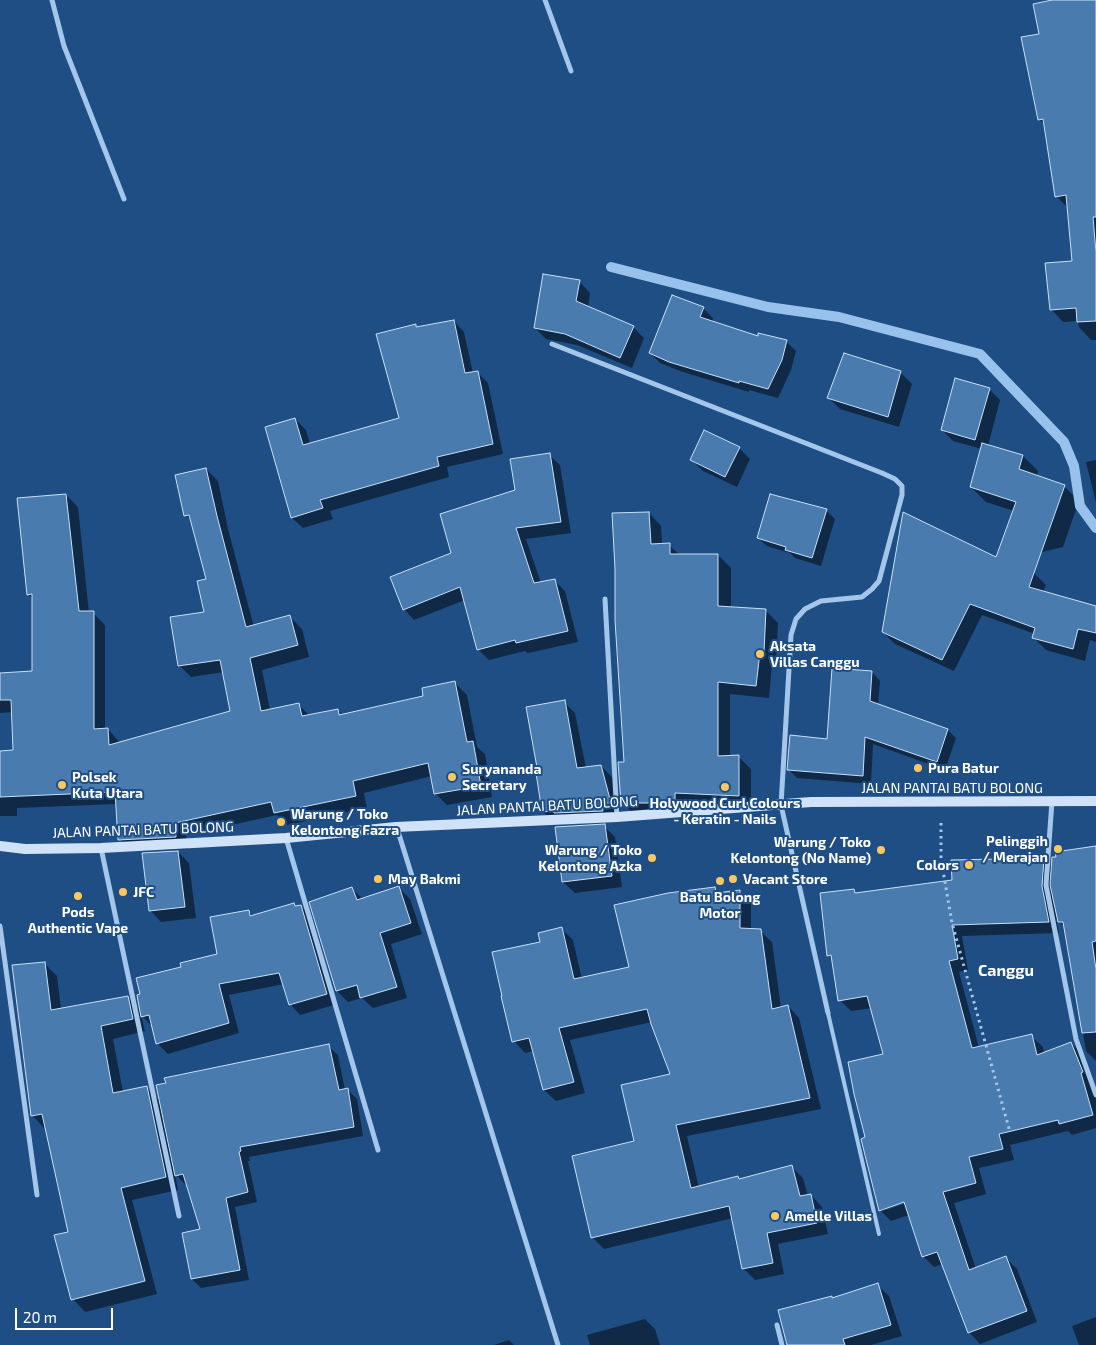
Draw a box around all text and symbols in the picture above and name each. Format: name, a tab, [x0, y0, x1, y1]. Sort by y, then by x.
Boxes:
place label: Aksata Villas Canggu	[770, 638, 860, 670]
marker: Aksata Villas Canggu	[754, 648, 766, 660]
place label: Pura Batur	[928, 760, 999, 776]
place label: Suryananda Secretary	[462, 761, 541, 794]
marker: Pura Batur	[912, 762, 924, 774]
place label: Polsek Kuta Utara	[72, 769, 143, 802]
marker: Suryananda Secretary	[446, 771, 458, 783]
marker: Polsek Kuta Utara	[56, 779, 68, 791]
street label: JALAN PANTAI BATU BOLONG	[861, 780, 1043, 796]
marker: Holywood Curl Colours - Keratin - Nails	[719, 781, 731, 793]
street label: JALAN PANTAI BATU BOLONG	[456, 793, 638, 819]
place label: Holywood Curl Colours - Keratin - Nails	[649, 795, 801, 828]
place label: Warung / Toko Kelontong Fazra	[291, 806, 399, 839]
marker: Warung / Toko Kelontong Fazra	[275, 816, 287, 828]
street label: JALAN PANTAI BATU BOLONG	[52, 818, 234, 842]
place label: Pelinggih / Merajan	[982, 833, 1048, 866]
place label: Warung / Toko Kelontong (No Name)	[731, 834, 871, 866]
place label: Warung / Toko Kelontong Azka	[538, 842, 642, 874]
marker: Pelinggih / Merajan	[1052, 843, 1064, 855]
marker: Warung / Toko Kelontong (No Name)	[875, 844, 887, 856]
marker: Warung / Toko Kelontong Azka	[646, 852, 658, 864]
place label: Colors	[916, 857, 959, 873]
marker: Colors	[963, 859, 975, 871]
place label: May Bakmi	[388, 871, 461, 887]
place label: Vacant Store	[743, 871, 828, 887]
marker: May Bakmi	[372, 873, 384, 885]
marker: Vacant Store	[727, 873, 739, 885]
marker: Batu Bolong Motor	[714, 875, 726, 887]
place label: JFC	[133, 884, 154, 900]
marker: JFC	[117, 886, 129, 898]
place label: Batu Bolong Motor	[680, 889, 760, 922]
marker: Pods Authentic Vape	[72, 890, 84, 902]
place label: Pods Authentic Vape	[28, 904, 128, 936]
district label: Canggu	[978, 961, 1034, 981]
place label: Amelle Villas	[785, 1208, 872, 1224]
marker: Amelle Villas	[769, 1210, 781, 1222]
scale bar	[18, 1298, 115, 1330]
text: 20 m	[23, 1308, 57, 1326]

